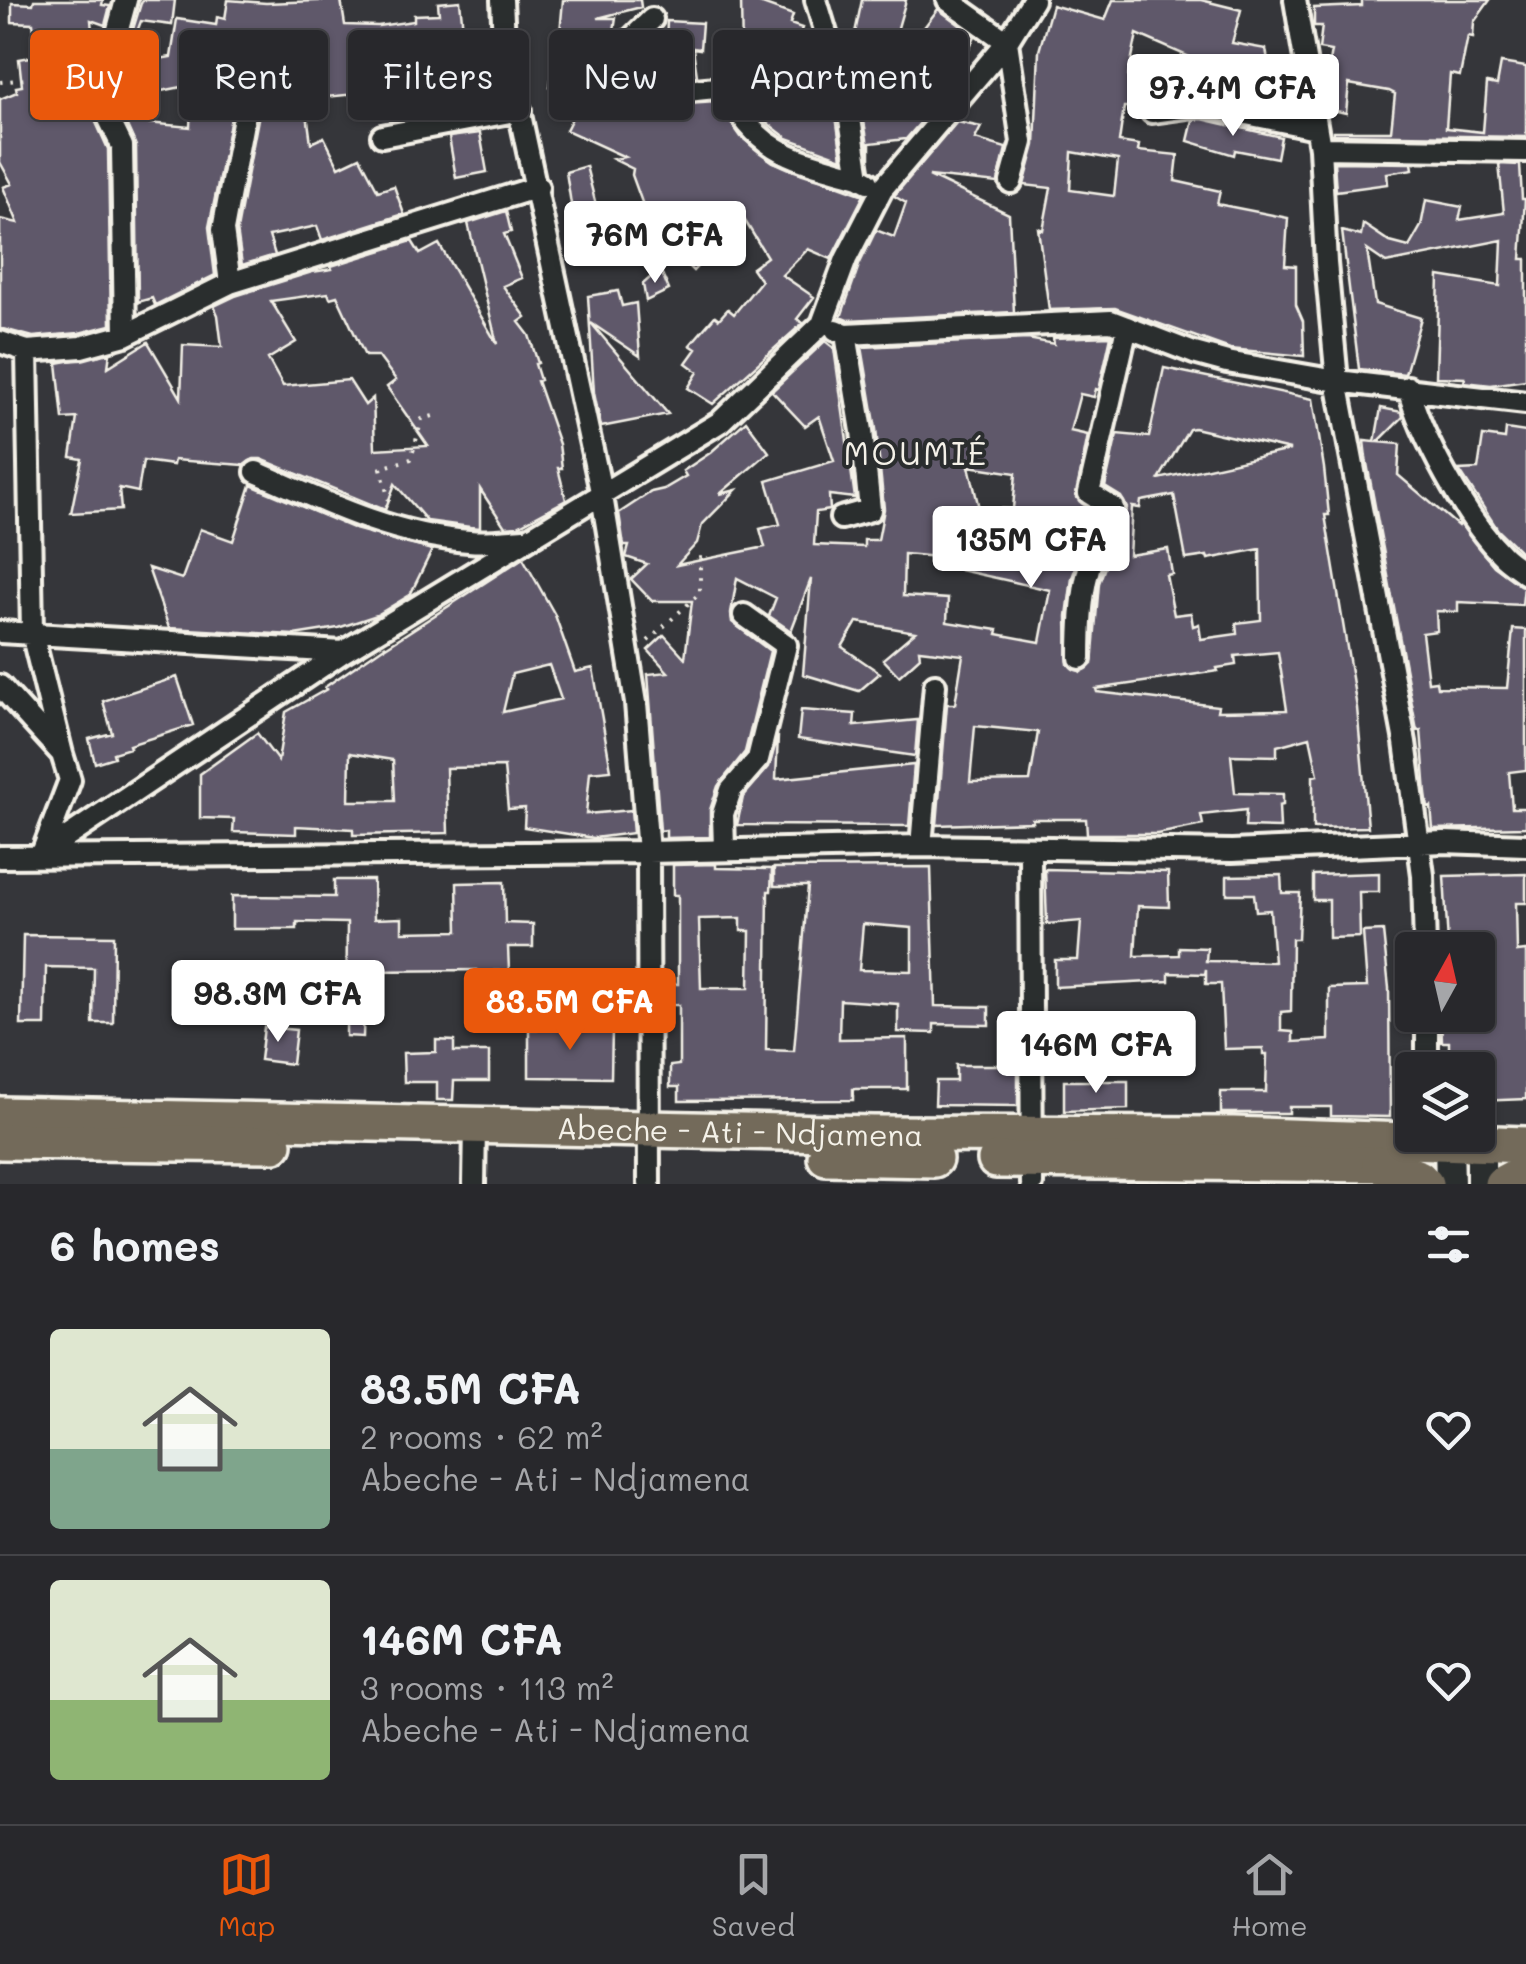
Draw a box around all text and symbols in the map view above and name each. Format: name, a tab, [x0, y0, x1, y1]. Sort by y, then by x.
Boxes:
chip: Buy	[30, 30, 159, 120]
chip: Rent	[179, 30, 328, 120]
chip: Filters	[348, 30, 529, 120]
chip: New	[549, 30, 693, 120]
chip: Apartment	[713, 30, 968, 120]
pin: 97.4M CFA	[1119, 54, 1347, 139]
text: 97.4M CFA	[1149, 65, 1317, 107]
pin: 76M CFA	[563, 201, 747, 286]
text: 76M CFA	[586, 212, 724, 254]
district label: MOUMIÉ	[843, 431, 989, 473]
pin: 135M CFA	[928, 506, 1134, 591]
text: 135M CFA	[955, 517, 1107, 559]
north arrow	[1395, 932, 1495, 1032]
map controls	[1395, 932, 1495, 1152]
pin: 98.3M CFA	[164, 960, 392, 1045]
pin: 83.5M CFA	[456, 968, 684, 1053]
text: 98.3M CFA	[194, 971, 362, 1013]
text: 83.5M CFA	[486, 979, 654, 1021]
pin: 146M CFA	[993, 1011, 1199, 1096]
text: 146M CFA	[1019, 1022, 1173, 1064]
button: layers	[1395, 1052, 1495, 1152]
street label: Abeche - Ati - Ndjamena	[556, 1107, 923, 1154]
text: 6 homes	[50, 1217, 220, 1272]
icon: filters	[1421, 1217, 1476, 1272]
text: 83.5M CFA	[360, 1360, 581, 1415]
icon: home	[130, 1369, 250, 1489]
icon: heart	[1421, 1402, 1476, 1457]
text: 2 rooms · 62 m²	[360, 1415, 603, 1457]
text: Abeche - Ati - Ndjamena	[360, 1457, 751, 1499]
text: 146M CFA	[360, 1611, 563, 1666]
icon: home	[130, 1620, 250, 1740]
icon: heart	[1421, 1653, 1476, 1708]
text: 3 rooms · 113 m²	[360, 1666, 614, 1708]
text: Abeche - Ati - Ndjamena	[360, 1708, 751, 1750]
tab: Map	[218, 1847, 275, 1943]
tab: Saved	[712, 1847, 795, 1943]
tab: Home	[1231, 1847, 1308, 1943]

